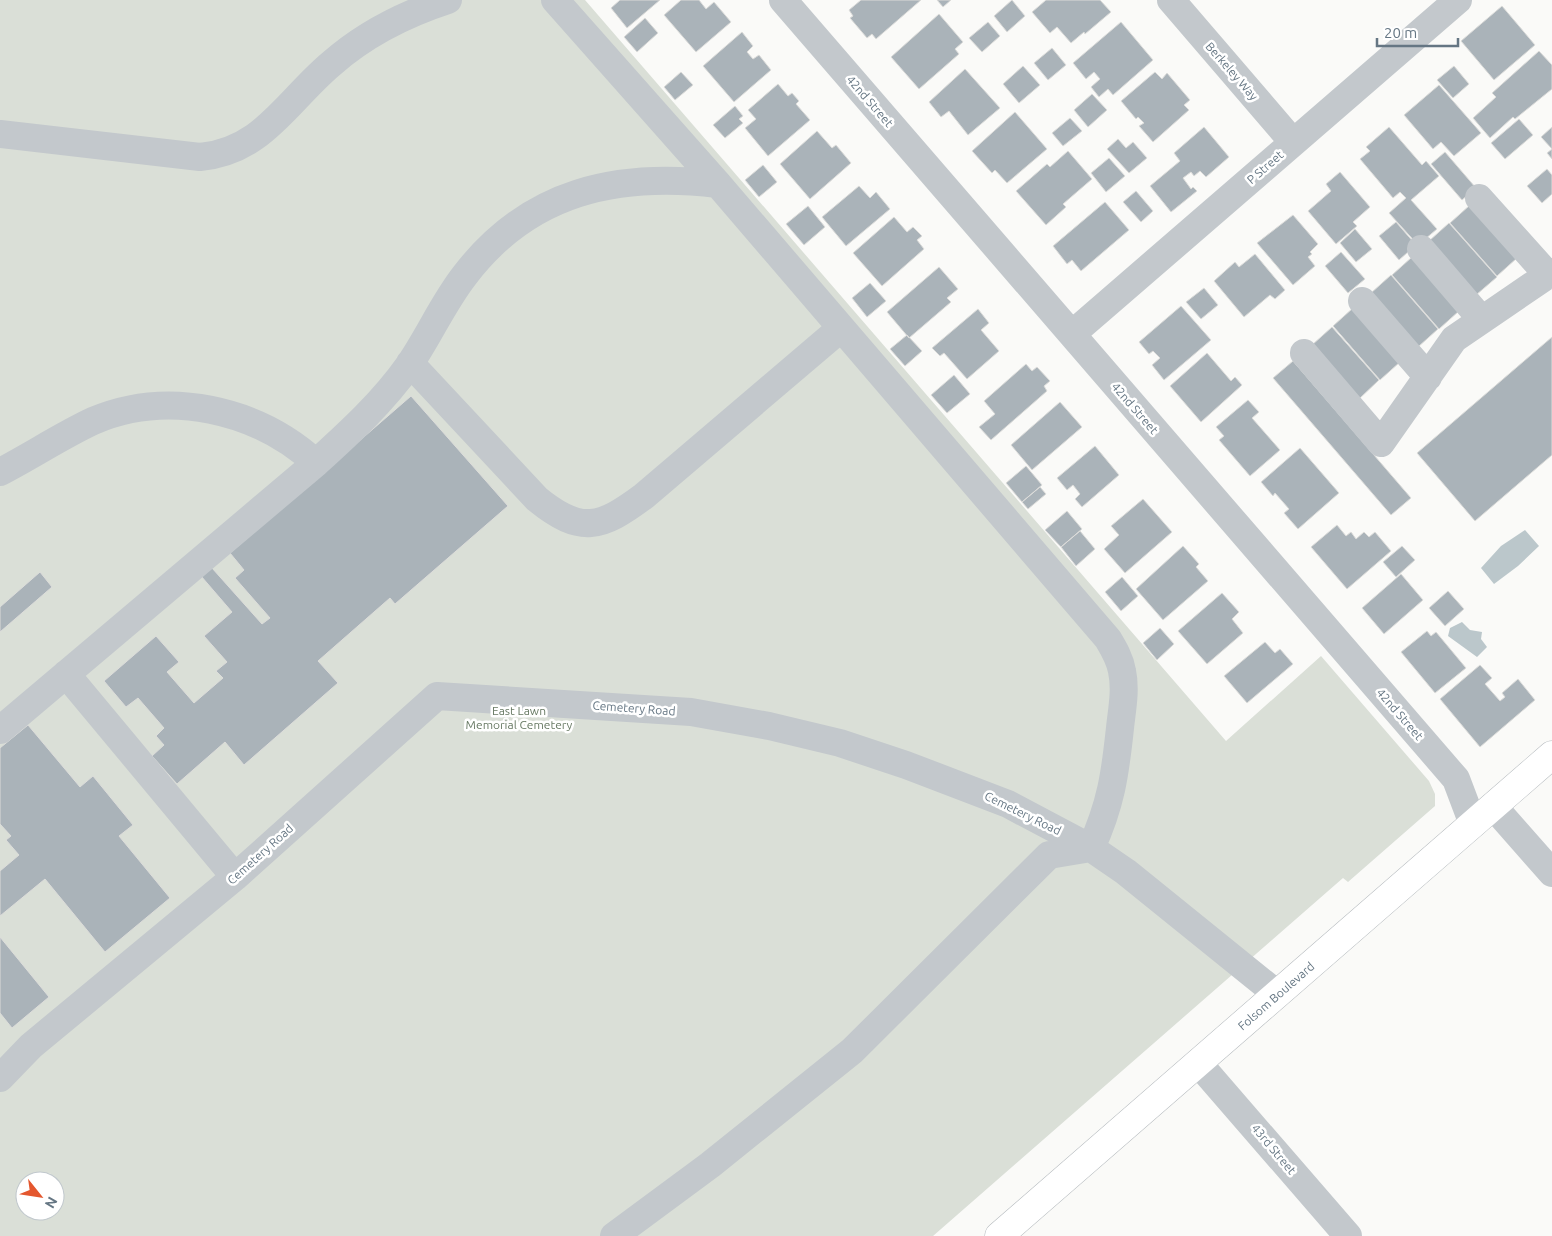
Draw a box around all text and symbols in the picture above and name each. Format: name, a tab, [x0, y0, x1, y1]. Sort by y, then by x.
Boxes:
scale bar	[1377, 15, 1458, 47]
text: 20 m	[1384, 24, 1417, 41]
street label: Berkeley Way	[1203, 39, 1261, 103]
street label: 42nd Street	[844, 73, 896, 129]
street label: P Street	[1244, 148, 1286, 186]
street label: 42nd Street	[1109, 380, 1161, 436]
street label: 42nd Street	[1374, 686, 1426, 742]
street label: Cemetery Road	[592, 699, 676, 717]
park label: East Lawn Memorial Cemetery	[466, 704, 573, 731]
street label: Cemetery Road	[983, 789, 1063, 837]
street label: Cemetery Road	[225, 821, 295, 887]
street label: Folsom Boulevard	[1235, 959, 1317, 1033]
street label: 43rd Street	[1249, 1121, 1299, 1177]
north arrow	[15, 1171, 65, 1221]
text: N	[42, 1194, 61, 1211]

